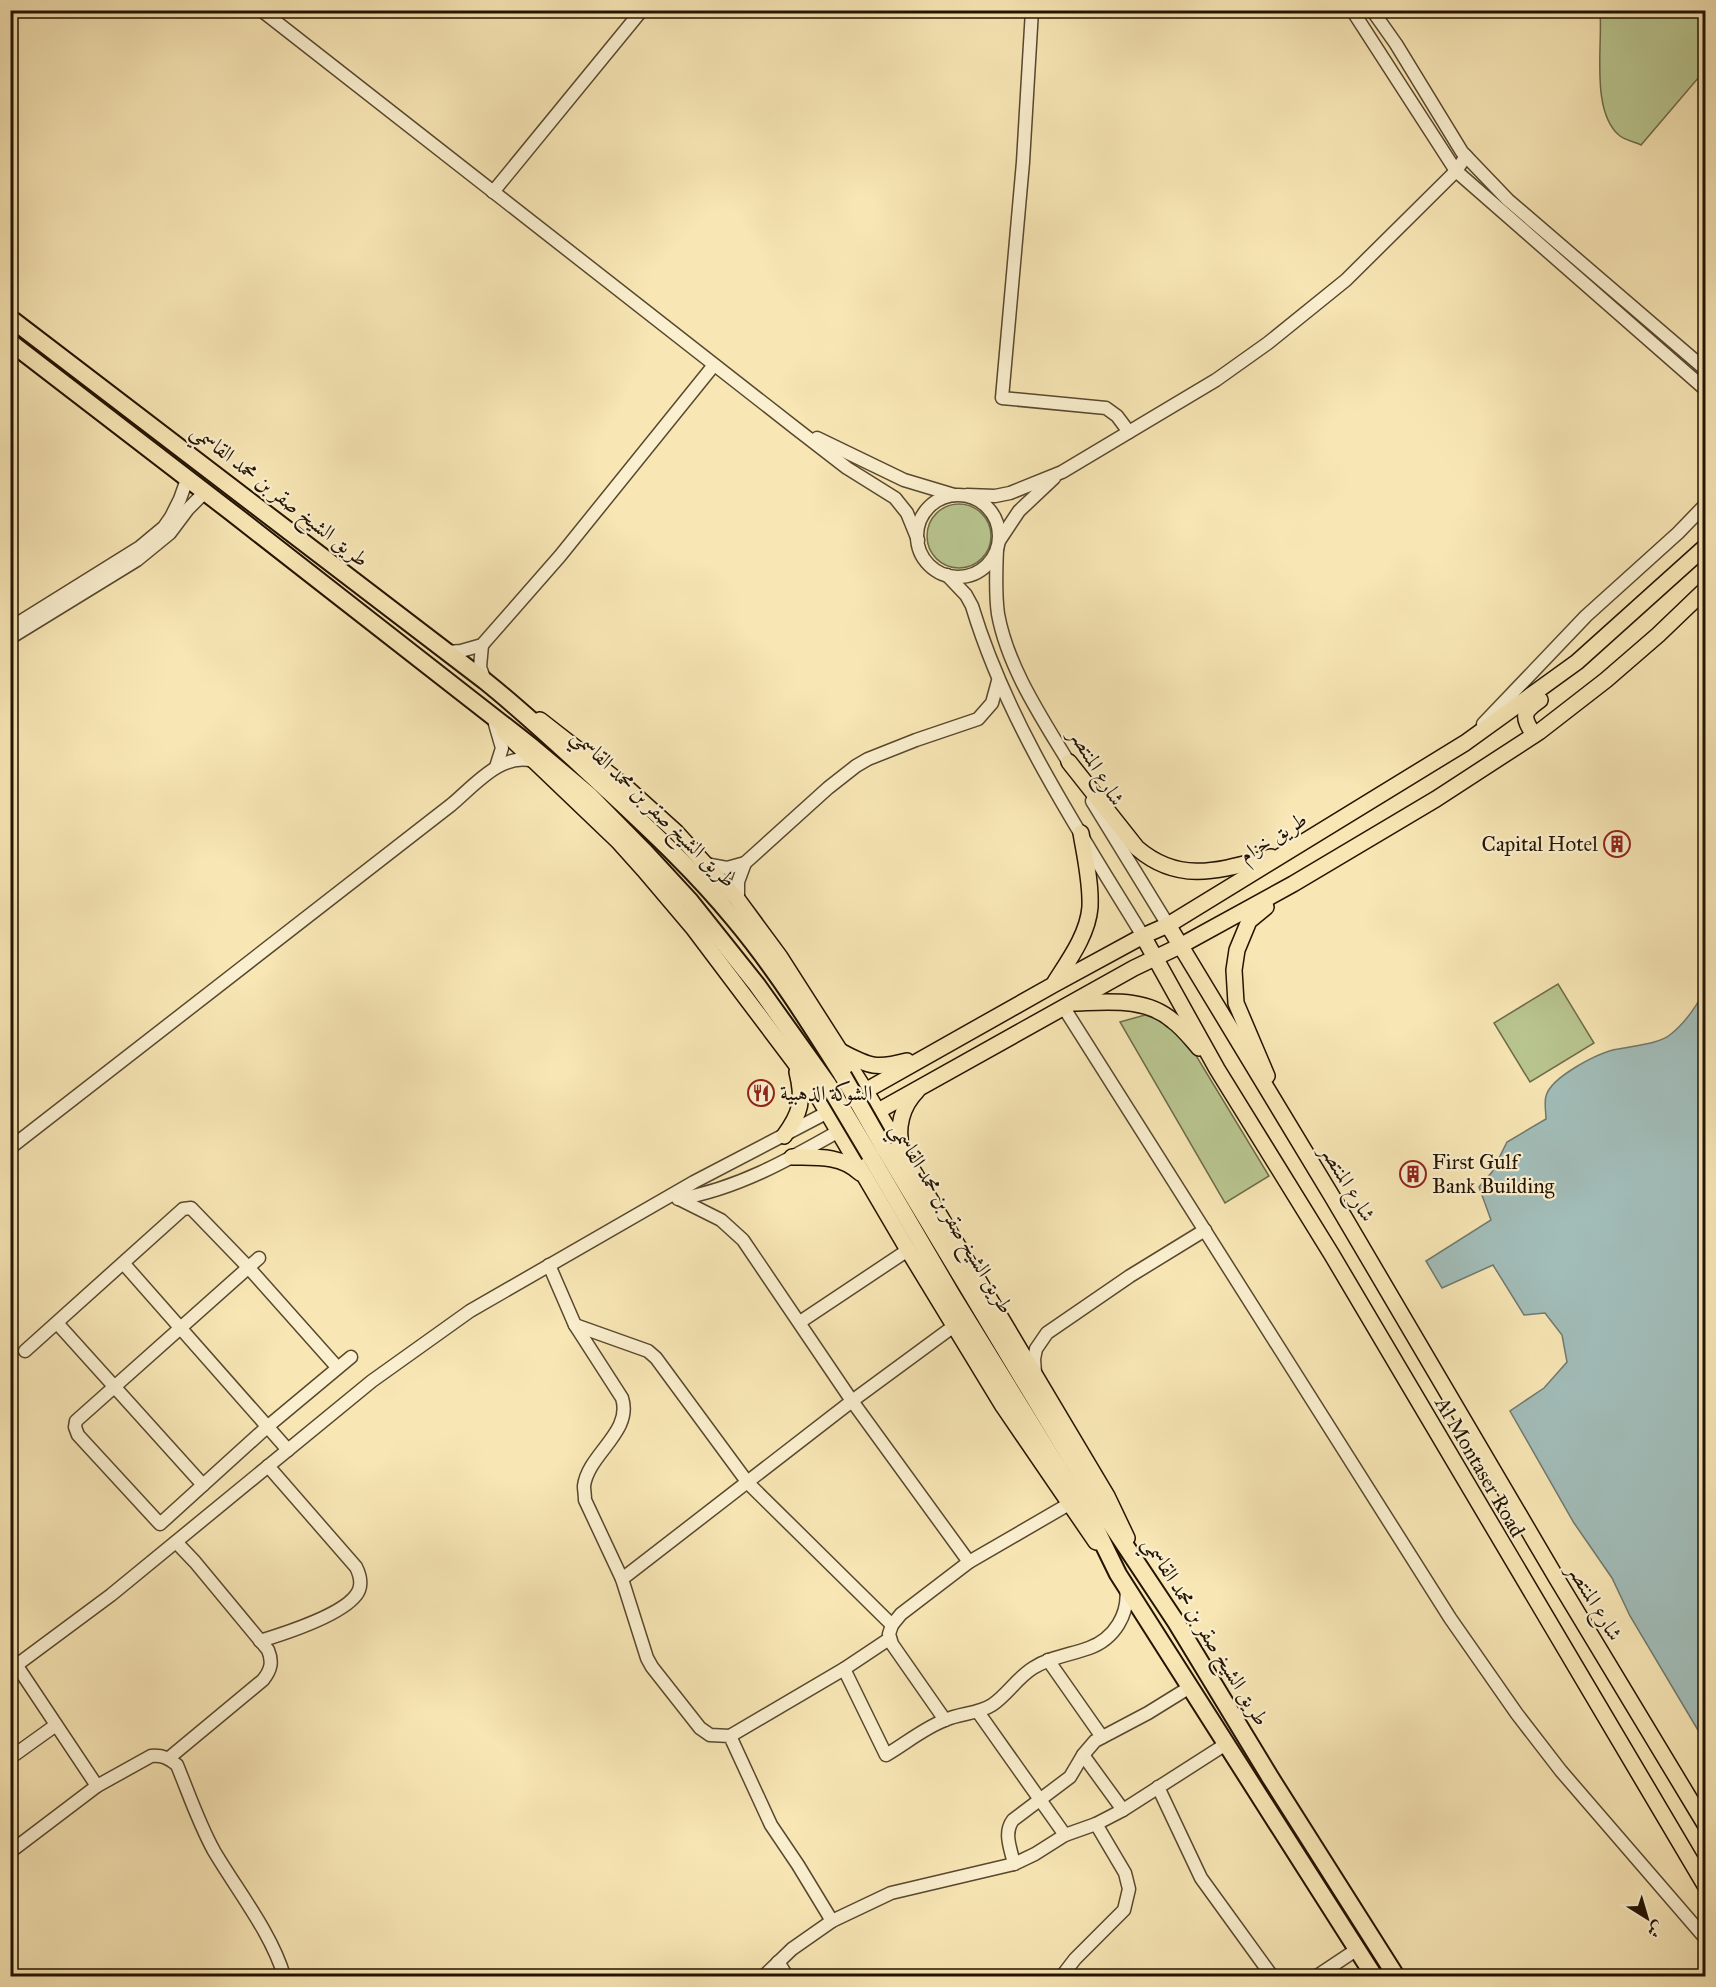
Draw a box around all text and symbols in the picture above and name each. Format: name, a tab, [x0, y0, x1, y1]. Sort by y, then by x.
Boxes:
street label: طريق الشيخ صقر بن محمد القاسمي	[182, 418, 374, 578]
street label: شارع المنتصر	[1059, 722, 1130, 813]
street label: طريق الشيخ صقر بن محمد القاسمي	[562, 723, 742, 898]
street label: طريق خزام	[1234, 806, 1315, 872]
building icon: Capital Hotel	[1602, 829, 1632, 859]
place label: Capital Hotel	[1482, 831, 1598, 857]
restaurant icon: الشوكة الذهبية	[746, 1078, 776, 1108]
place label: الشوكة الذهبية	[780, 1080, 872, 1106]
street label: طريق الشيخ صقر بن محمد القاسمي	[879, 1118, 1019, 1322]
street label: شارع المنتصر	[1310, 1138, 1381, 1229]
place label: First Gulf Bank Building	[1432, 1149, 1555, 1199]
building icon: First Gulf Bank Building	[1398, 1159, 1428, 1189]
street label: Al Montaser Road	[1429, 1391, 1531, 1542]
street label: طريق الشيخ صقر بن محمد القاسمي	[1131, 1532, 1275, 1734]
street label: شارع المنتصر	[1557, 1557, 1628, 1648]
north arrow	[1617, 1888, 1677, 1948]
text: ش	[1644, 1917, 1668, 1942]

